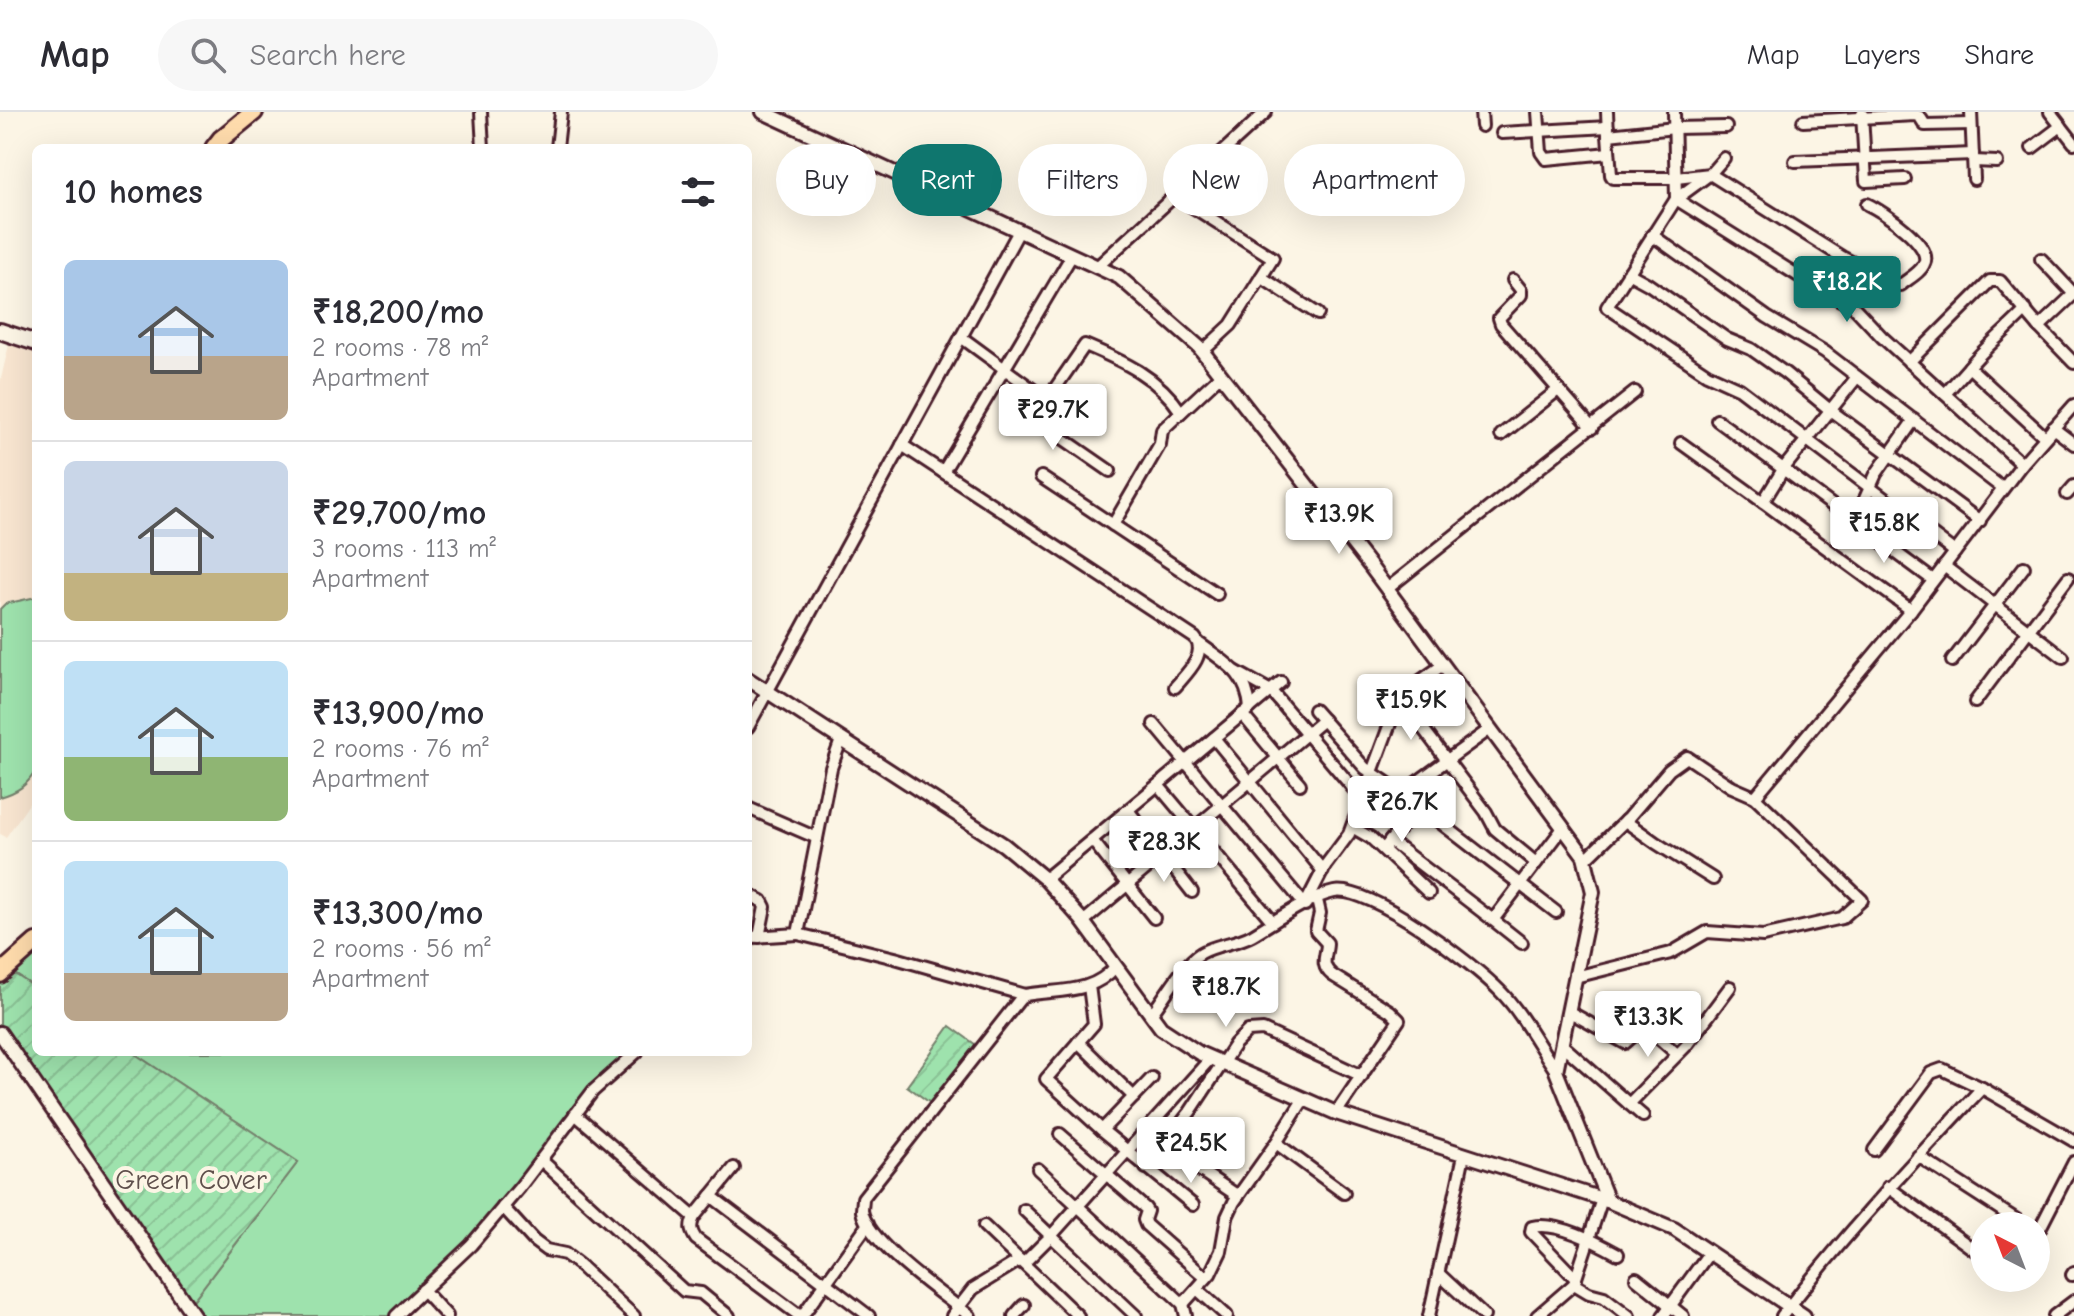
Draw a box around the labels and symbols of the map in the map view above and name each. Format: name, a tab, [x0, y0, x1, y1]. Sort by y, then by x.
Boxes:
pin: ₹18.2K	[1782, 256, 1912, 324]
pin: ₹29.7K	[988, 384, 1118, 452]
pin: ₹13.9K	[1274, 488, 1404, 556]
pin: ₹15.8K	[1819, 497, 1949, 565]
pin: ₹15.9K	[1346, 674, 1476, 742]
pin: ₹26.7K	[1337, 776, 1467, 844]
pin: ₹28.3K	[1099, 816, 1229, 884]
pin: ₹18.7K	[1161, 961, 1291, 1029]
pin: ₹13.3K	[1583, 991, 1713, 1059]
pin: ₹24.5K	[1126, 1117, 1256, 1185]
park label: Green Cover	[115, 1164, 267, 1196]
north arrow	[1970, 1212, 2050, 1292]

